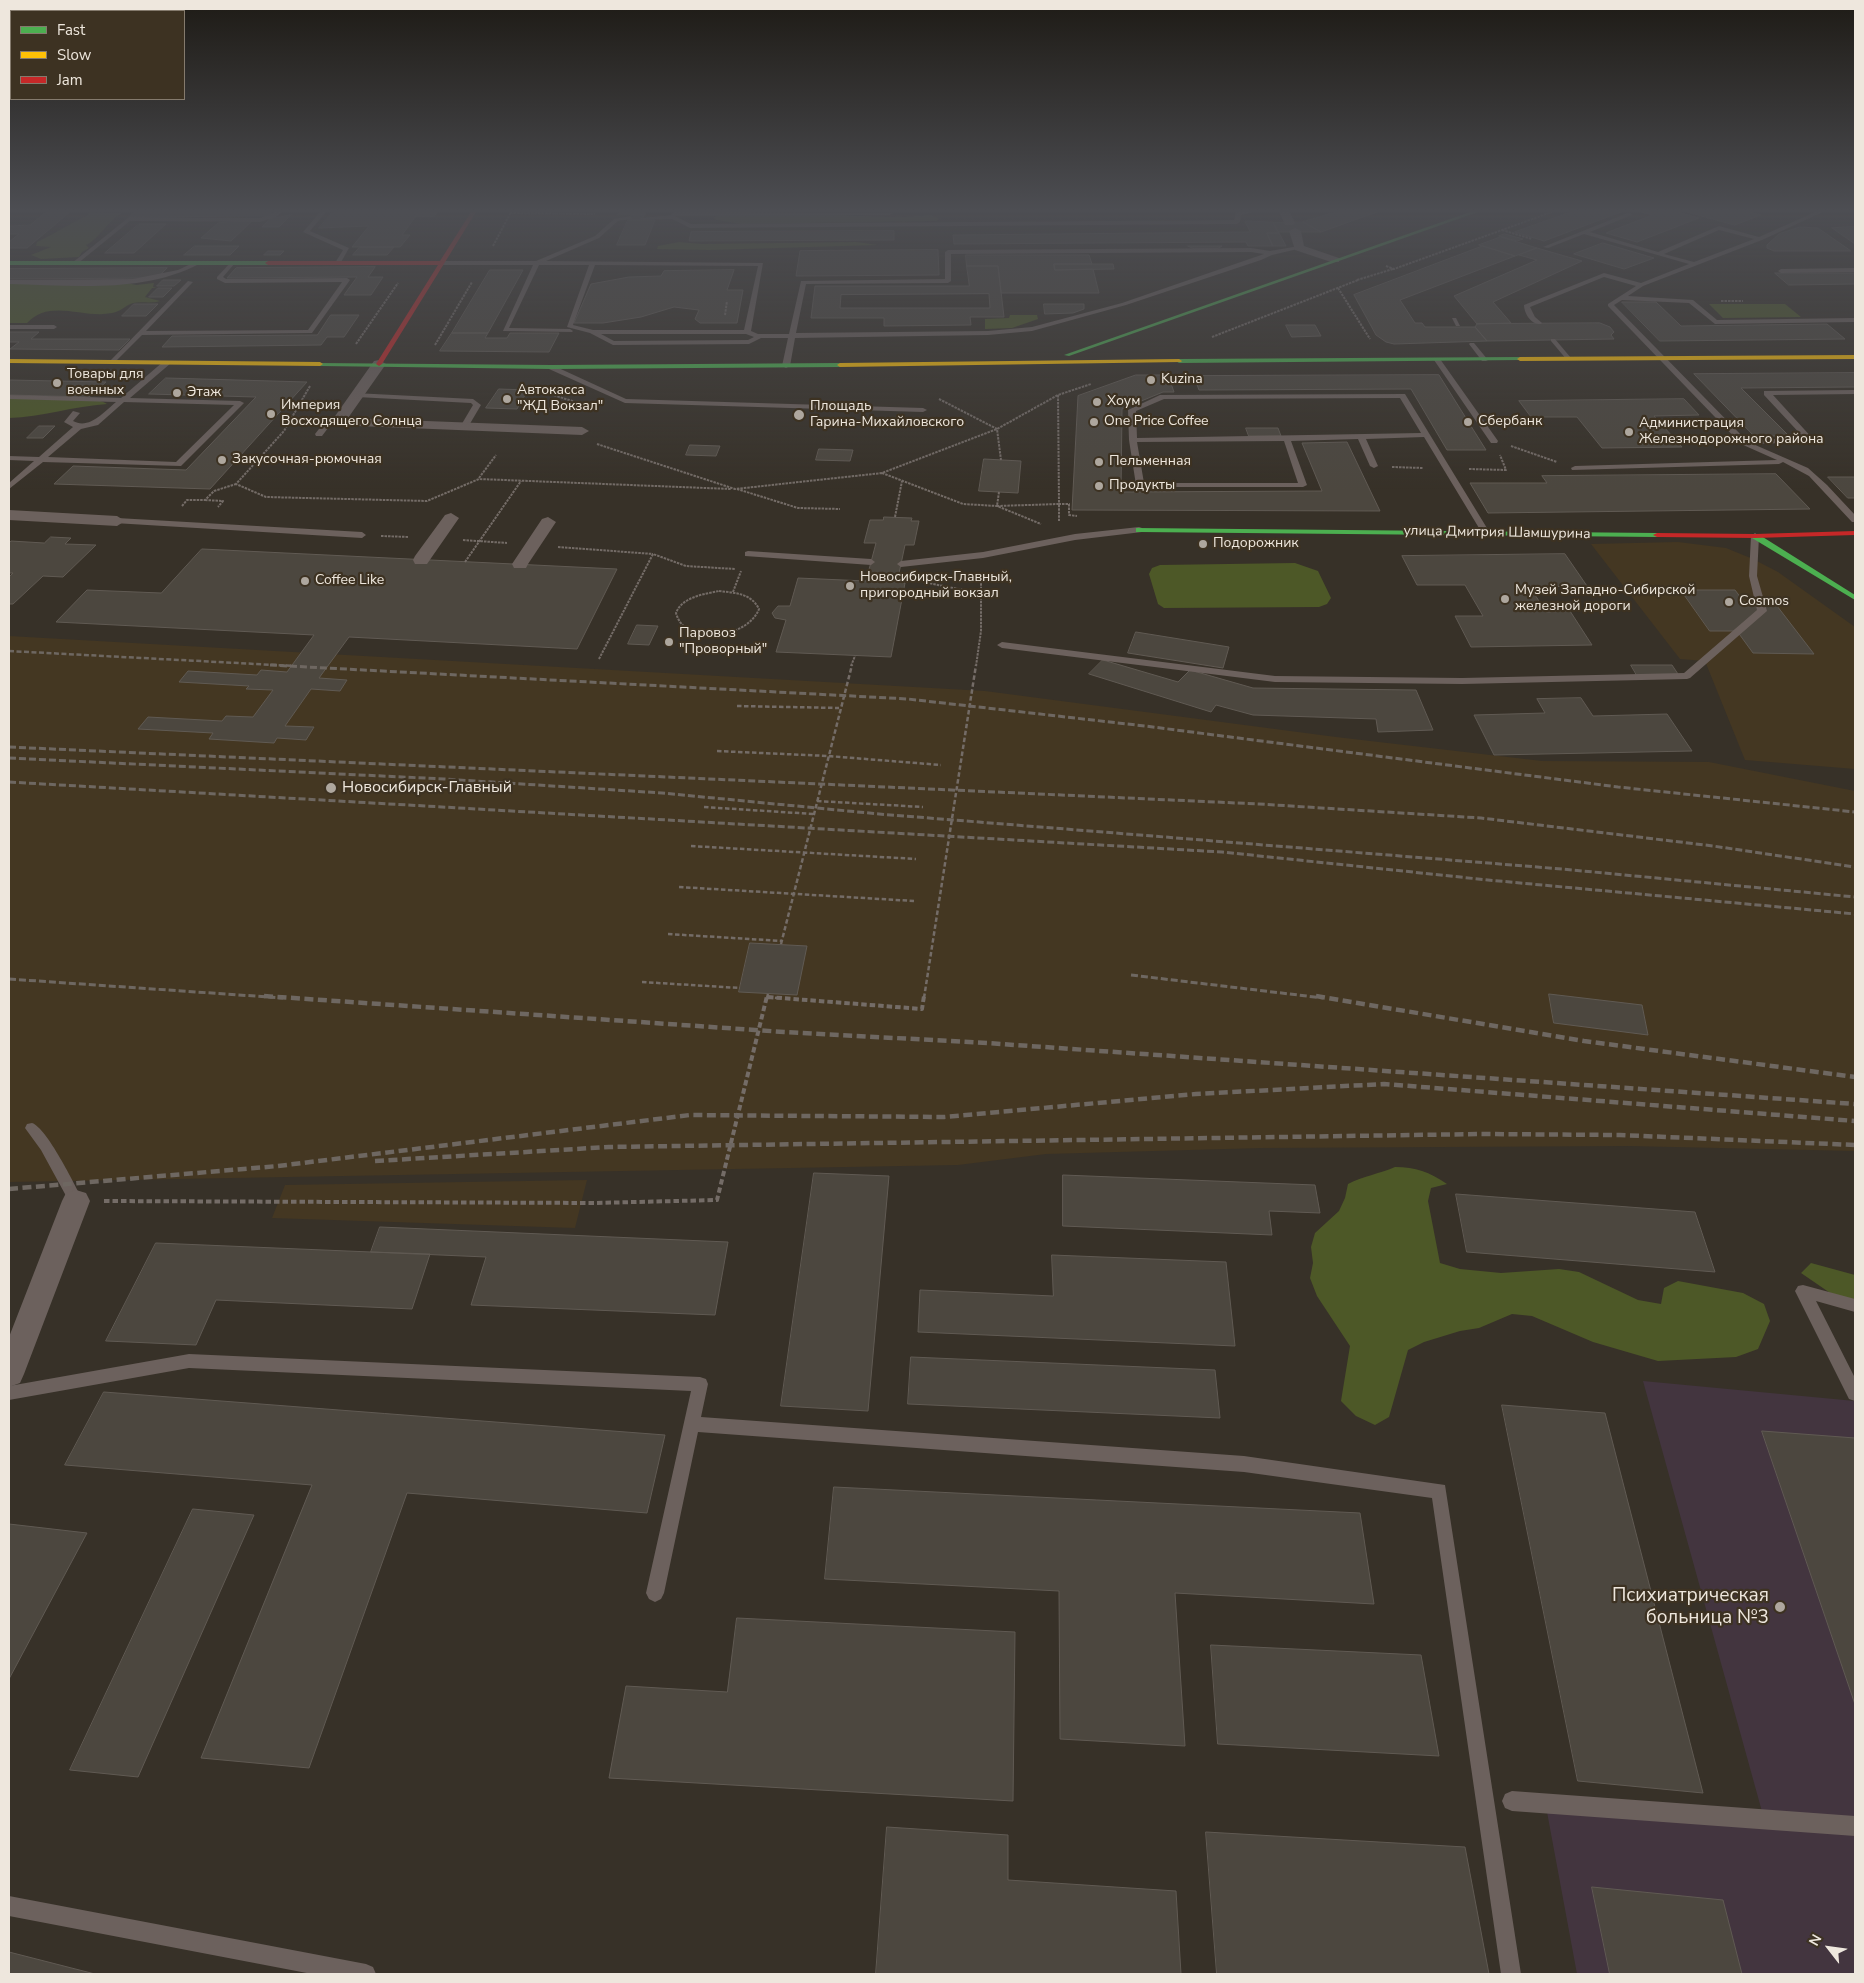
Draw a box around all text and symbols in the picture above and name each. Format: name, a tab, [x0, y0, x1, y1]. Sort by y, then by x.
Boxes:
legend	[10, 10, 185, 100]
text: Fast	[57, 20, 85, 40]
text: Slow	[57, 45, 91, 65]
text: Jam	[57, 70, 83, 90]
place label: Товары для военных	[67, 367, 143, 400]
place label: Kuzina	[1161, 372, 1203, 388]
marker: Kuzina	[1145, 374, 1157, 386]
marker: Товары для военных	[51, 377, 63, 389]
place label: Автокасса "ЖД Вокзал"	[517, 383, 603, 416]
place label: Этаж	[187, 385, 221, 401]
marker: Этаж	[171, 387, 183, 399]
marker: Автокасса "ЖД Вокзал"	[501, 393, 513, 405]
place label: Хоум	[1107, 394, 1140, 410]
marker: Хоум	[1091, 396, 1103, 408]
place label: Империя Восходящего Солнца	[281, 398, 422, 431]
place label: Площадь Гарина-Михайловского	[810, 399, 964, 432]
marker: Империя Восходящего Солнца	[265, 408, 277, 420]
marker: Площадь Гарина-Михайловского	[792, 408, 806, 422]
place label: One Price Coffee	[1104, 414, 1209, 430]
place label: Сбербанк	[1478, 414, 1542, 430]
marker: One Price Coffee	[1088, 416, 1100, 428]
marker: Сбербанк	[1462, 416, 1474, 428]
place label: Администрация Железнодорожного района	[1639, 416, 1824, 448]
marker: Администрация Железнодорожного района	[1623, 426, 1635, 438]
place label: Закусочная-рюмочная	[232, 452, 382, 468]
marker: Закусочная-рюмочная	[216, 454, 228, 466]
place label: Пельменная	[1109, 454, 1191, 470]
marker: Пельменная	[1093, 456, 1105, 468]
place label: Продукты	[1109, 478, 1175, 494]
marker: Продукты	[1093, 480, 1105, 492]
street label: улица Дмитрия Шамшурина	[1403, 523, 1591, 543]
place label: Подорожник	[1213, 536, 1299, 552]
marker: Подорожник	[1197, 538, 1209, 550]
place label: Новосибирск-Главный, пригородный вокзал	[860, 570, 1012, 602]
place label: Coffee Like	[315, 573, 384, 589]
marker: Coffee Like	[299, 575, 311, 587]
marker: Новосибирск-Главный, пригородный вокзал	[844, 580, 856, 592]
place label: Музей Западно-Сибирской железной дороги	[1515, 583, 1695, 616]
marker: Музей Западно-Сибирской железной дороги	[1499, 593, 1511, 605]
place label: Cosmos	[1739, 594, 1789, 610]
marker: Cosmos	[1723, 596, 1735, 608]
place label: Паровоз "Проворный"	[679, 626, 767, 658]
marker: Паровоз "Проворный"	[663, 636, 675, 648]
place label: Новосибирск-Главный	[342, 778, 512, 798]
marker: Новосибирск-Главный	[324, 781, 338, 795]
place label: Психиатрическая больница №3	[1612, 1585, 1769, 1629]
marker: Психиатрическая больница №3	[1773, 1600, 1787, 1614]
north arrow	[1804, 1923, 1854, 1973]
text: N	[1805, 1931, 1826, 1950]

